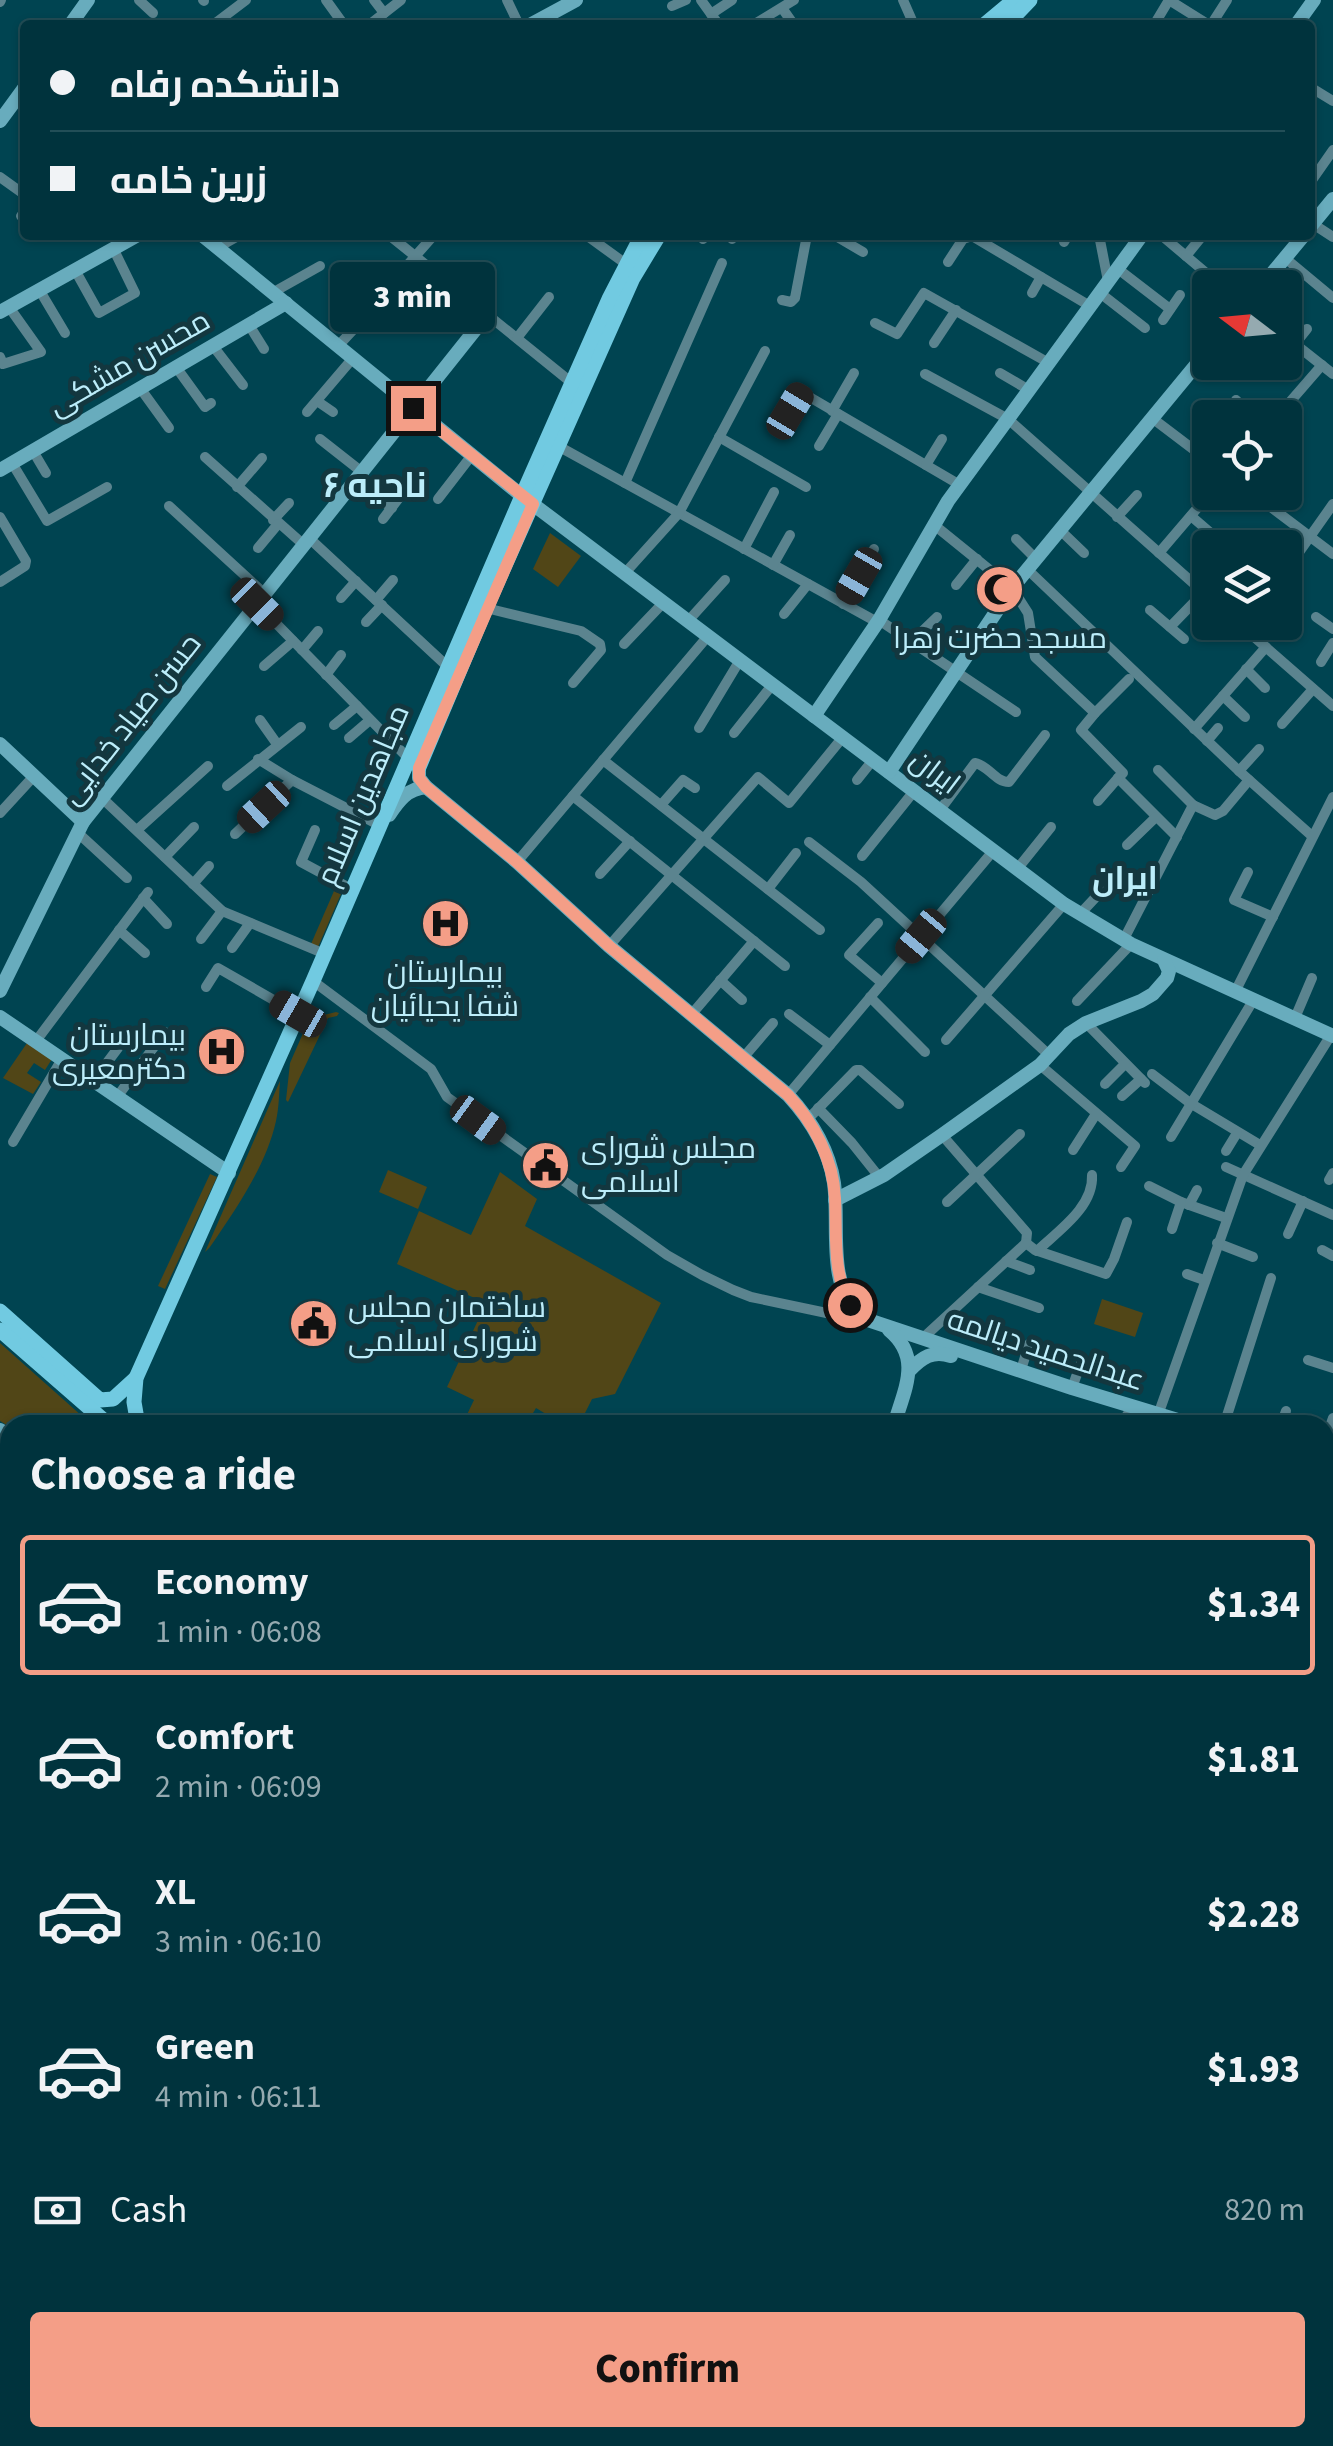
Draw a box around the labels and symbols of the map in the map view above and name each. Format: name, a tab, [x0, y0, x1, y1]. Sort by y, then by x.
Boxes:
callout: 3 min	[330, 263, 496, 333]
north arrow	[1192, 270, 1302, 380]
street label: محسن مشکی	[40, 299, 218, 427]
car	[762, 378, 818, 444]
route end	[391, 386, 436, 431]
district label: ناحیه ۶	[323, 461, 427, 511]
car	[831, 543, 887, 609]
mosque icon: مسجد حضرت زهرا	[974, 563, 1026, 615]
car	[225, 572, 289, 636]
place label: مسجد حضرت زهرا	[893, 617, 1107, 660]
street label: حسن صیاد خدایی	[50, 624, 212, 814]
street label: مجاهدین اسلام	[306, 698, 420, 892]
street label: ایران	[901, 739, 969, 805]
car	[232, 776, 296, 838]
district label: ایران	[1092, 856, 1158, 902]
hospital icon: بیمارستان شفا یحیائیان	[419, 897, 471, 949]
car	[890, 903, 952, 969]
place label: بیمارستان شفا یحیائیان	[371, 951, 519, 1028]
car	[265, 986, 331, 1042]
place label: بیمارستان دکترمعیری	[52, 1014, 186, 1091]
hospital icon: بیمارستان دکترمعیری	[195, 1026, 247, 1078]
car	[445, 1090, 511, 1150]
place label: مجلس شورای اسلامی	[581, 1127, 756, 1204]
public building icon: مجلس شورای اسلامی	[520, 1139, 572, 1191]
route start	[828, 1283, 873, 1328]
place label: ساختمان مجلس شورای اسلامی	[348, 1286, 546, 1363]
public building icon: ساختمان مجلس شورای اسلامی	[287, 1298, 339, 1350]
street label: عبدالحمید دیالمه	[942, 1298, 1150, 1402]

